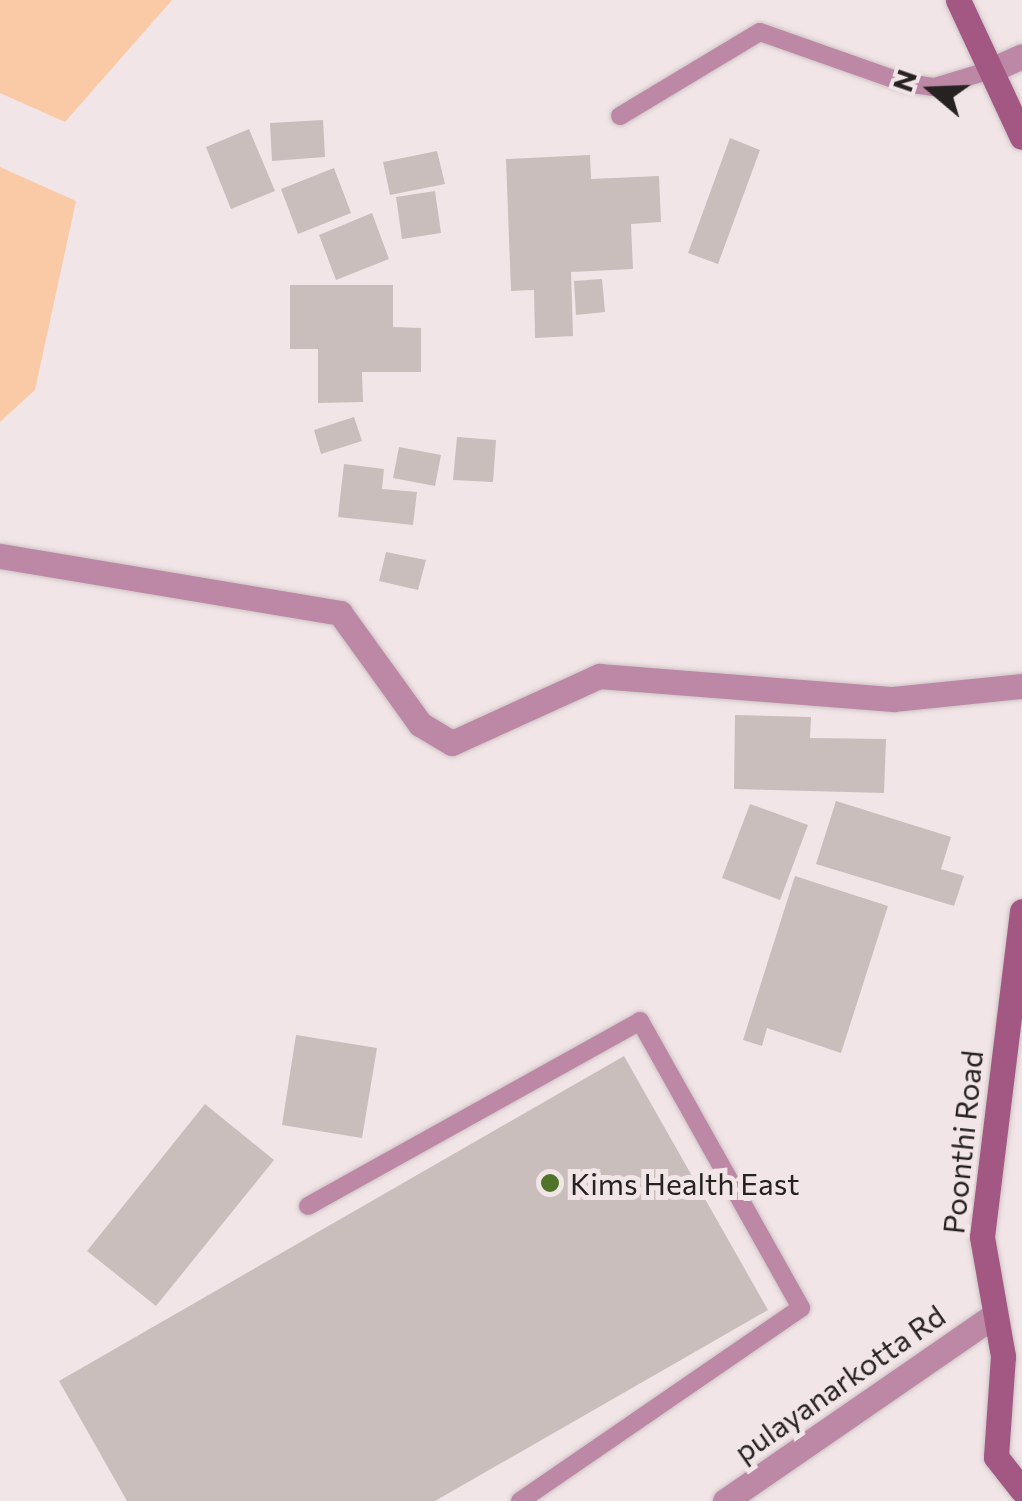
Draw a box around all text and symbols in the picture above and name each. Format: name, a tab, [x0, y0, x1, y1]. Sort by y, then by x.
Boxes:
north arrow	[882, 40, 982, 140]
text: N	[884, 65, 923, 96]
street label: Poonthi Road	[934, 1048, 990, 1236]
place label: Kims Health East	[570, 1165, 800, 1201]
marker: Kims Health East	[539, 1172, 561, 1194]
street label: pulayanarkotta Rd	[727, 1297, 951, 1469]

